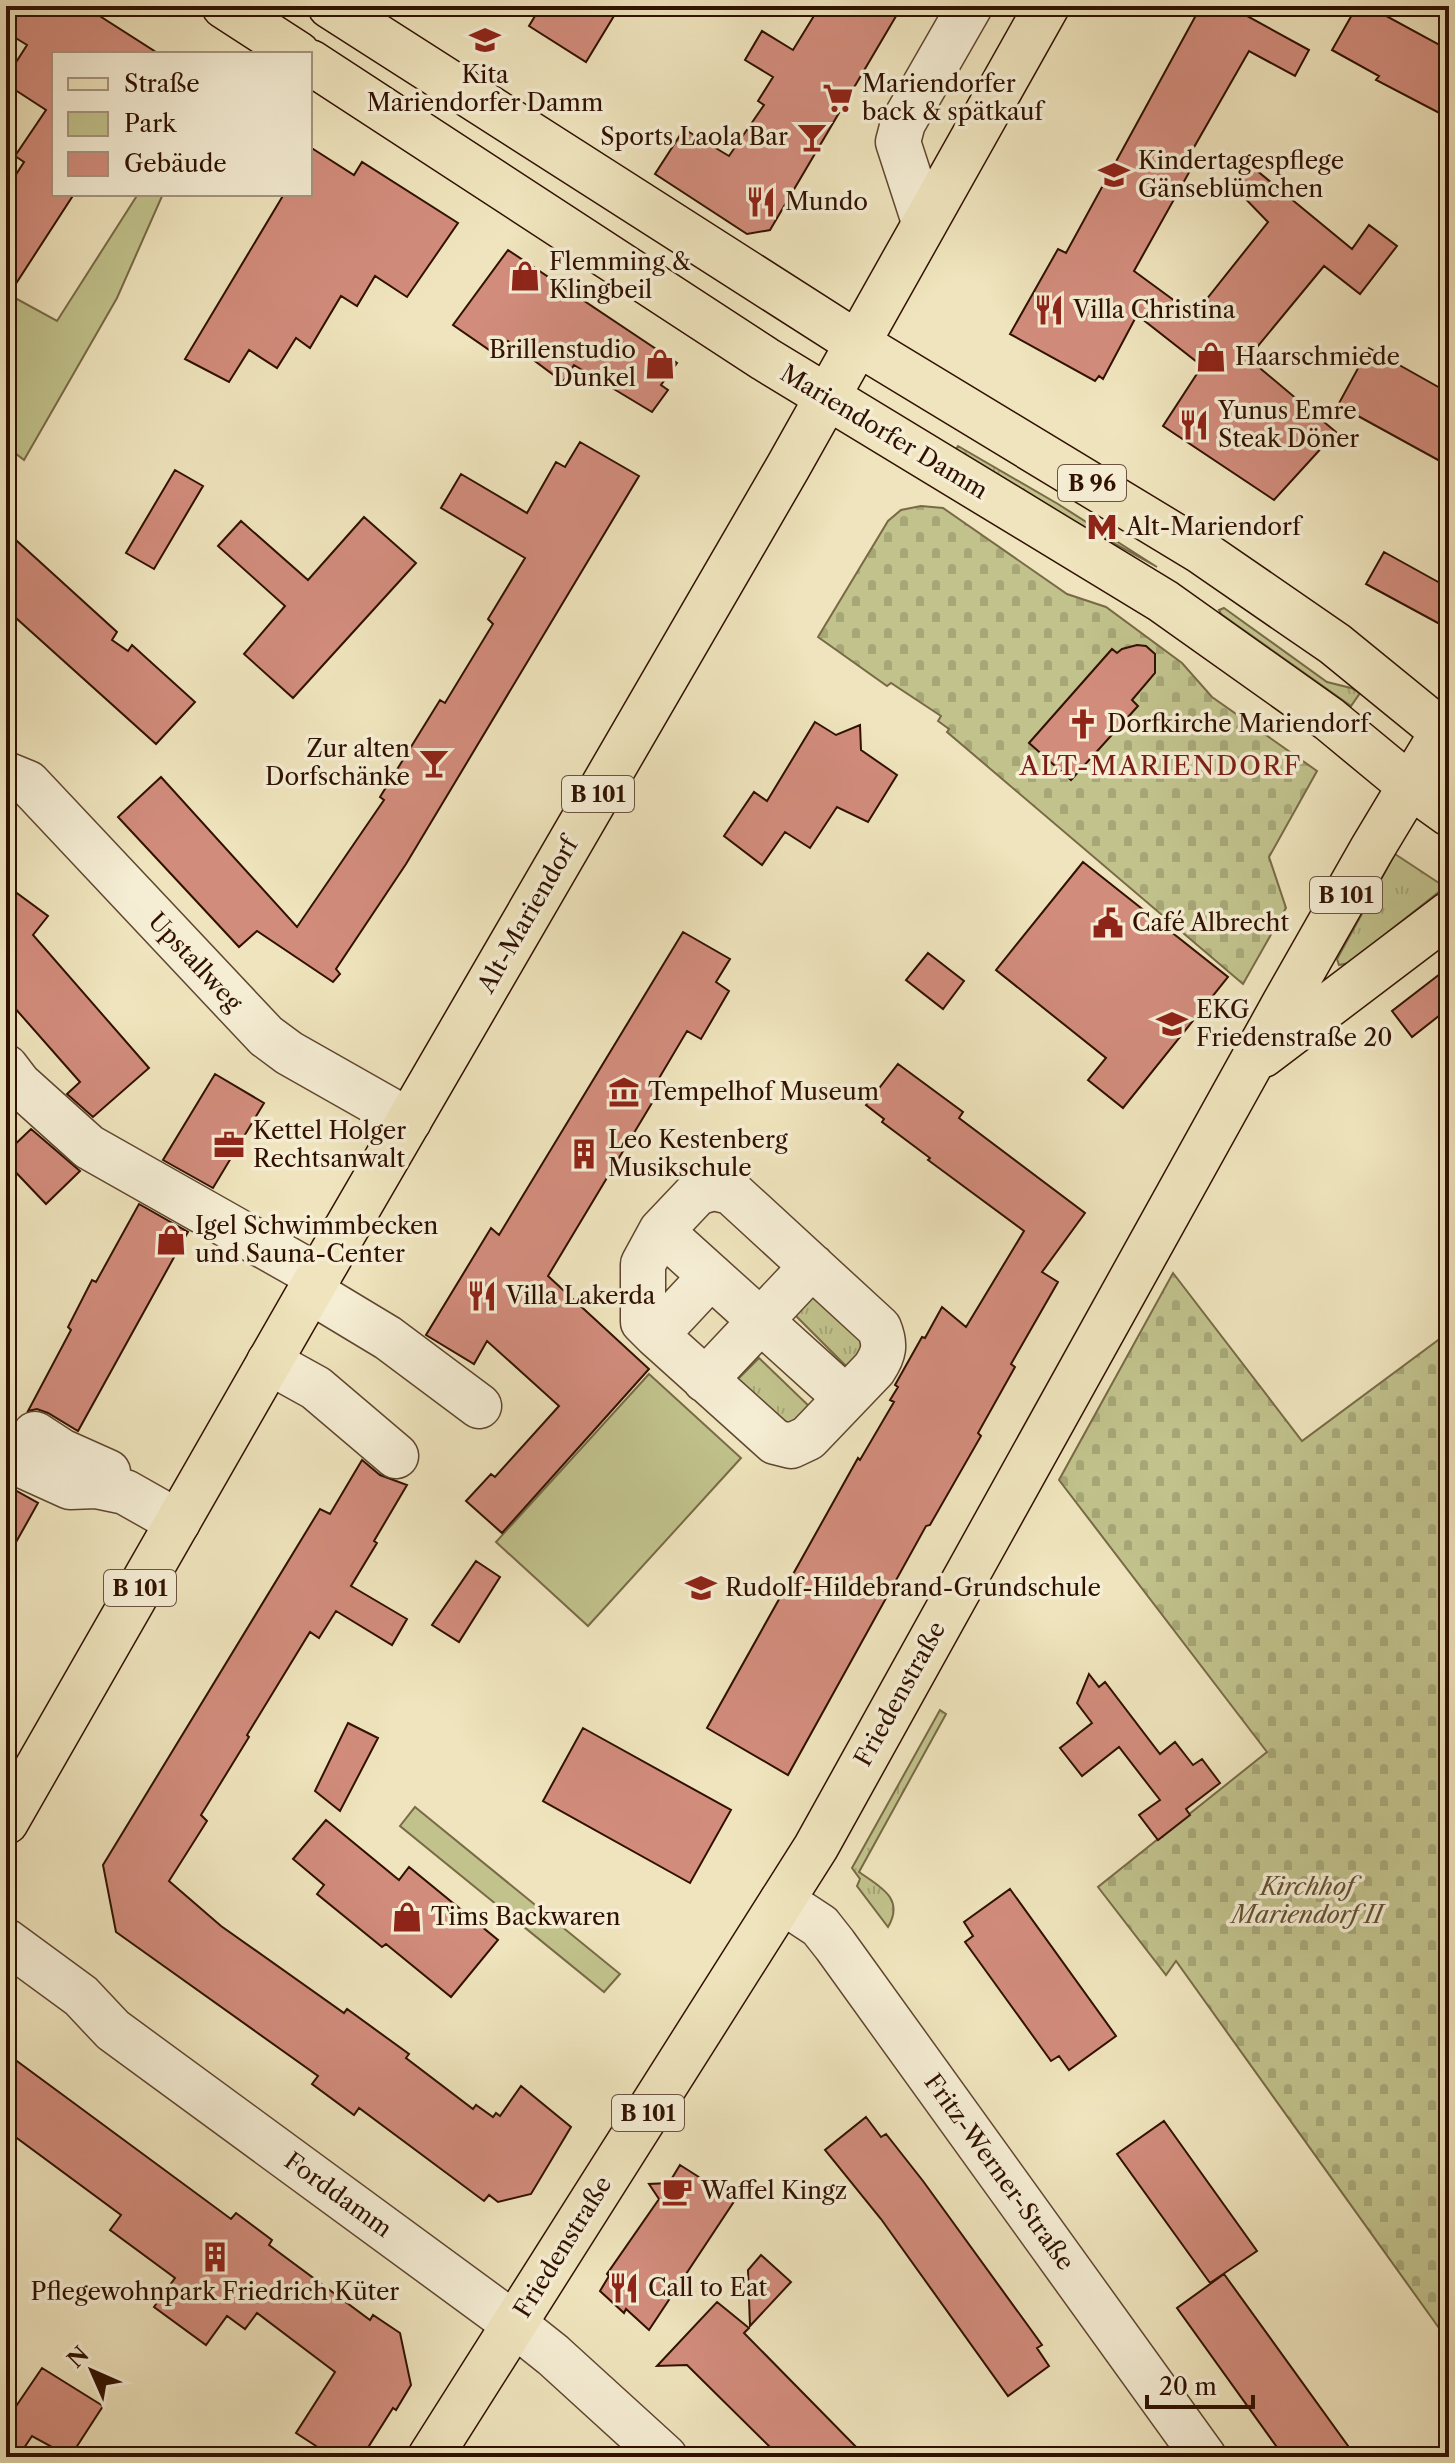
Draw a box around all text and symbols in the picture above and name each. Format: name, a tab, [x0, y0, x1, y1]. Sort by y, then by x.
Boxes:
school or university icon: Kita Mariendorfer Damm	[468, 23, 502, 57]
legend	[52, 52, 312, 196]
place label: Kita Mariendorfer Damm	[367, 60, 603, 117]
text: Straße	[124, 69, 200, 98]
place label: Mariendorfer back & spätkauf	[862, 69, 1045, 126]
supermarket icon: Mariendorfer back & spätkauf	[821, 81, 855, 115]
text: Park	[124, 109, 177, 138]
bar icon: Sports Laola Bar	[795, 120, 829, 154]
place label: Sports Laola Bar	[600, 122, 788, 151]
place label: Kindertagespflege Gänseblümchen	[1138, 146, 1344, 203]
text: Gebäude	[124, 149, 227, 178]
school or university icon: Kindertagespflege Gänseblümchen	[1097, 158, 1131, 192]
restaurant icon: Mundo	[744, 185, 778, 219]
place label: Mundo	[785, 187, 868, 216]
place label: Flemming & Klingbeil	[549, 247, 691, 304]
shop icon: Flemming & Klingbeil	[508, 259, 542, 293]
restaurant icon: Villa Christina	[1032, 293, 1066, 327]
place label: Villa Christina	[1072, 295, 1236, 324]
place label: Brillenstudio Dunkel	[489, 335, 636, 392]
shop icon: Haarschmiede	[1194, 340, 1228, 374]
place label: Haarschmiede	[1235, 342, 1400, 371]
shop icon: Brillenstudio Dunkel	[643, 347, 677, 381]
street label: Mariendorfer Damm	[775, 358, 993, 505]
place label: Yunus Emre Steak Döner	[1217, 396, 1359, 453]
restaurant icon: Yunus Emre Steak Döner	[1177, 408, 1211, 442]
road number: B 96	[1058, 465, 1126, 501]
metro station icon: Alt-Mariendorf	[1085, 510, 1119, 544]
place label: Alt-Mariendorf	[1125, 512, 1303, 541]
church icon: Dorfkirche Mariendorf	[1066, 707, 1100, 741]
place label: Dorfkirche Mariendorf	[1107, 709, 1371, 738]
place label: Zur alten Dorfschänke	[265, 734, 410, 791]
bar icon: Zur alten Dorfschänke	[417, 746, 451, 780]
district label: ALT-MARIENDORF	[1019, 750, 1302, 782]
road number: B 101	[562, 776, 634, 812]
street label: Alt-Mariendorf	[471, 830, 585, 999]
road number: B 101	[1310, 877, 1382, 913]
public building icon: Café Albrecht	[1091, 906, 1125, 940]
street label: Upstallweg	[143, 907, 248, 1017]
place label: Café Albrecht	[1132, 908, 1290, 937]
place label: EKG Friedenstraße 20	[1196, 995, 1392, 1052]
school or university icon: EKG Friedenstraße 20	[1155, 1007, 1189, 1041]
museum icon: Tempelhof Museum	[607, 1075, 641, 1109]
place label: Tempelhof Museum	[648, 1077, 879, 1106]
place label: Kettel Holger Rechtsanwalt	[253, 1116, 406, 1173]
place label: Leo Kestenberg Musikschule	[608, 1125, 788, 1182]
office icon: Kettel Holger Rechtsanwalt	[212, 1128, 246, 1162]
building icon: Leo Kestenberg Musikschule	[567, 1137, 601, 1171]
place label: Igel Schwimmbecken und Sauna-Center	[195, 1211, 438, 1268]
shop icon: Igel Schwimmbecken und Sauna-Center	[154, 1223, 188, 1257]
restaurant icon: Villa Lakerda	[465, 1279, 499, 1313]
place label: Villa Lakerda	[505, 1281, 656, 1310]
road number: B 101	[104, 1570, 176, 1606]
school or university icon: Rudolf-Hildebrand-Grundschule	[684, 1571, 718, 1605]
place label: Rudolf-Hildebrand-Grundschule	[725, 1573, 1101, 1602]
street label: Friedenstraße	[848, 1616, 951, 1771]
park label: Kirchhof Mariendorf II	[1229, 1872, 1386, 1929]
shop icon: Tims Backwaren	[390, 1900, 424, 1934]
place label: Tims Backwaren	[431, 1902, 621, 1931]
street label: Fritz-Werner-Straße	[918, 2068, 1080, 2276]
road number: B 101	[612, 2095, 684, 2131]
street label: Forddamm	[279, 2146, 398, 2243]
street label: Friedenstraße	[508, 2171, 618, 2323]
cafe icon: Waffel Kingz	[660, 2174, 694, 2208]
place label: Waffel Kingz	[700, 2176, 847, 2205]
building icon: Pflegewohnpark Friedrich Küter	[198, 2240, 232, 2274]
restaurant icon: Call to Eat	[607, 2271, 641, 2305]
place label: Call to Eat	[648, 2273, 768, 2302]
place label: Pflegewohnpark Friedrich Küter	[31, 2277, 399, 2306]
north arrow	[52, 2331, 132, 2411]
text: N	[62, 2341, 95, 2374]
scale bar	[1147, 2359, 1253, 2409]
text: 20 m	[1159, 2372, 1217, 2401]

